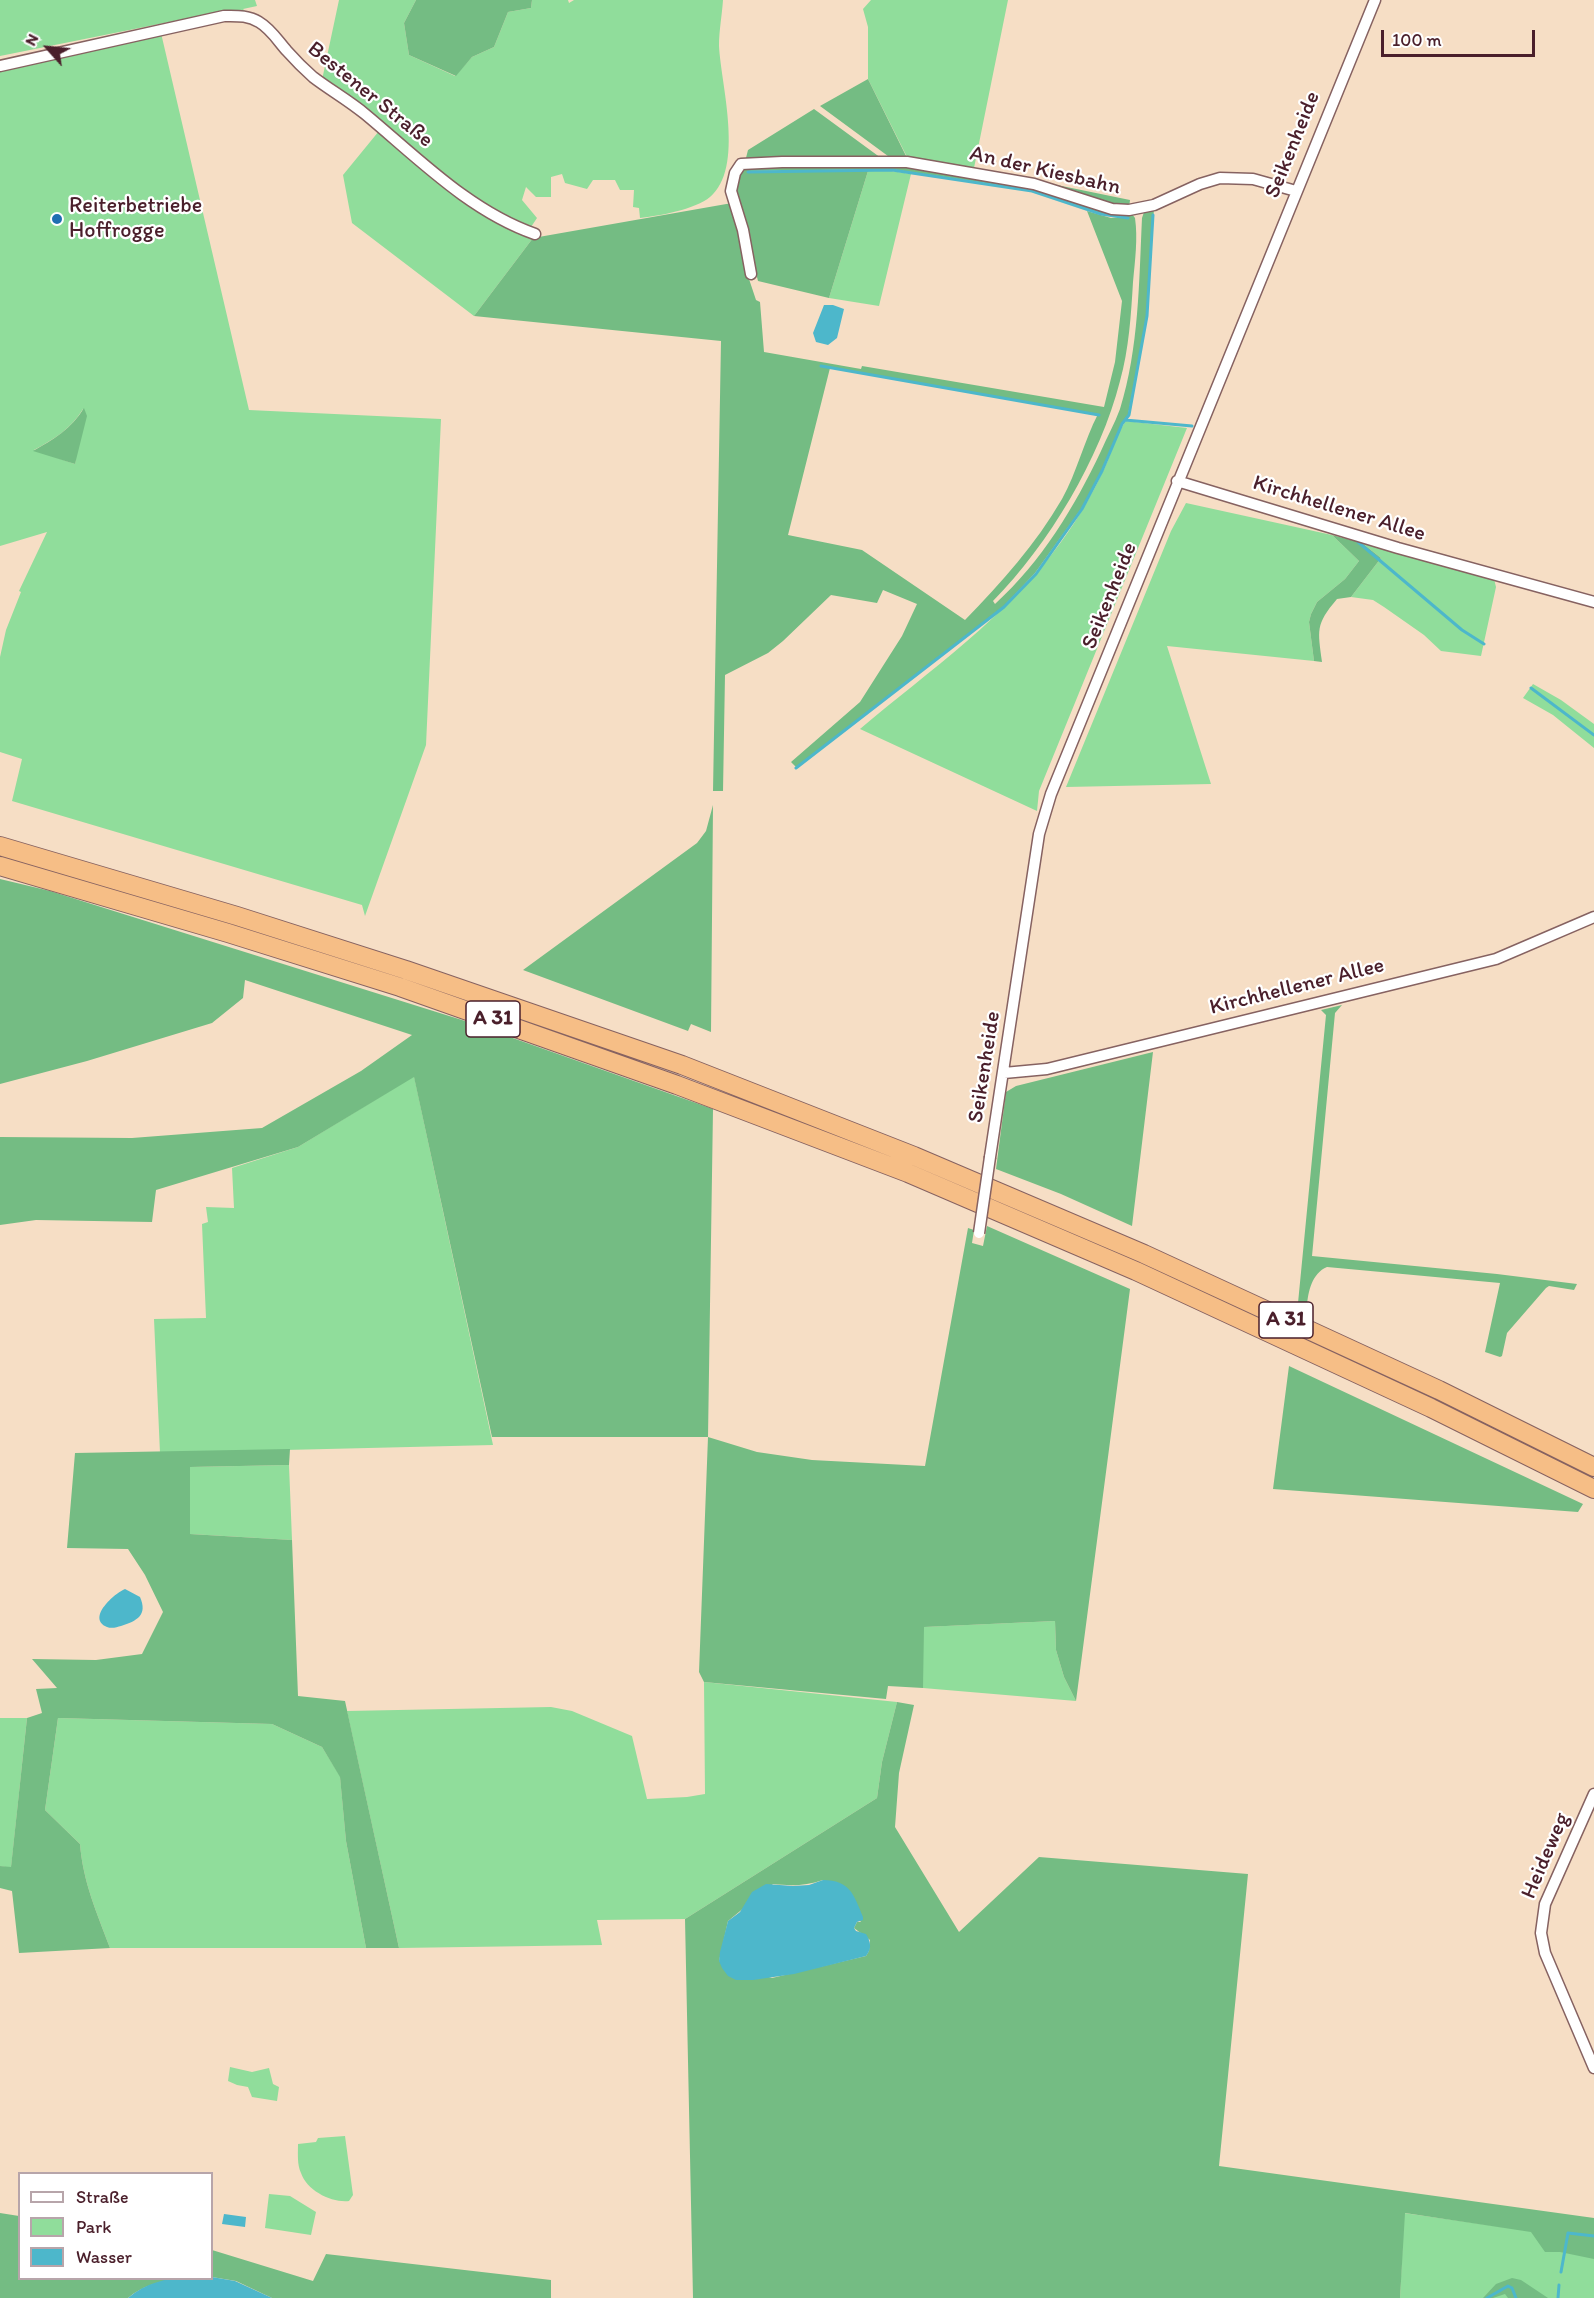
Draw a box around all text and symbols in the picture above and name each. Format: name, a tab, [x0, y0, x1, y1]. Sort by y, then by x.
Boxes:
north arrow	[18, 18, 78, 78]
scale bar	[1384, 18, 1538, 56]
text: 100 m	[1392, 29, 1442, 51]
text: N	[21, 30, 42, 49]
street label: Bestener Straße	[302, 36, 438, 154]
street label: Seikenheide	[1260, 88, 1326, 202]
street label: An der Kiesbahn	[967, 141, 1123, 201]
place label: Reiterbetriebe Hoffrogge	[69, 193, 202, 244]
marker: Reiterbetriebe Hoffrogge	[50, 212, 64, 226]
street label: Kirchhellener Allee	[1249, 470, 1429, 548]
street label: Seikenheide	[1077, 539, 1143, 653]
street label: Kirchhellener Allee	[1207, 953, 1387, 1021]
road number: A 31	[466, 1001, 520, 1037]
street label: Seikenheide	[963, 1009, 1007, 1125]
road number: A 31	[1259, 1302, 1313, 1338]
street label: Heideweg	[1516, 1809, 1576, 1903]
legend	[18, 2172, 213, 2280]
text: Straße	[76, 2186, 129, 2208]
text: Park	[76, 2216, 111, 2238]
text: Wasser	[76, 2246, 132, 2268]

